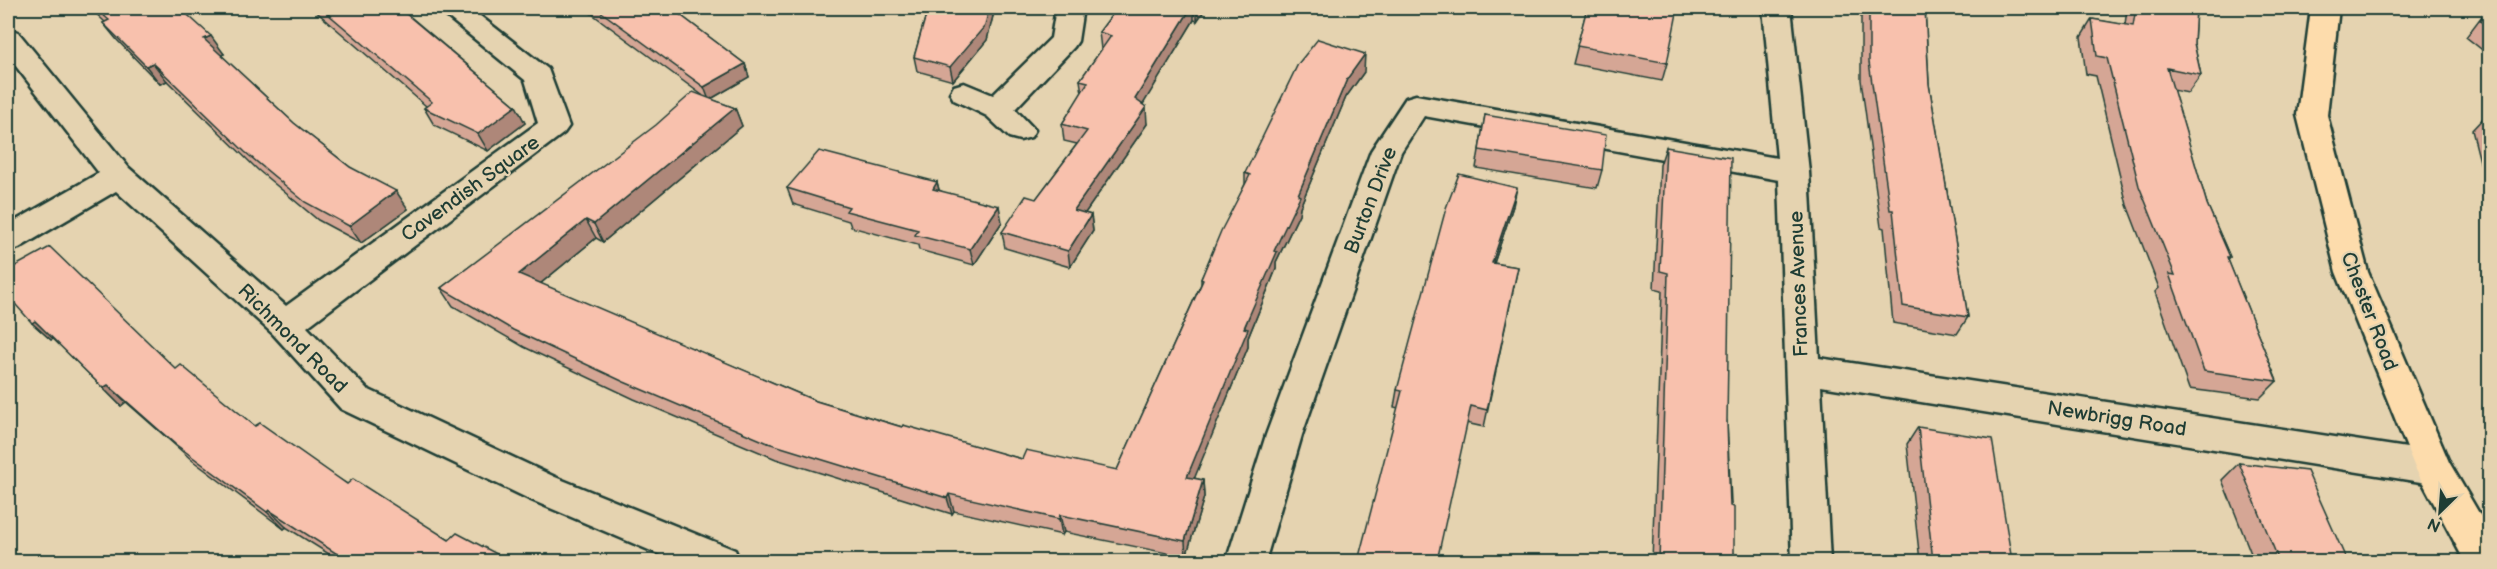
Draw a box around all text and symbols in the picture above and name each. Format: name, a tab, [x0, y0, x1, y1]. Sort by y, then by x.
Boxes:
street label: Cavendish Square	[397, 131, 545, 247]
street label: Burton Drive	[1340, 143, 1402, 257]
street label: Frances Avenue	[1784, 210, 1814, 357]
street label: Chester Road	[2335, 249, 2403, 374]
street label: Richmond Road	[233, 279, 352, 398]
street label: Newbrigg Road	[2046, 396, 2188, 442]
north arrow	[2410, 482, 2470, 542]
text: N	[2425, 513, 2444, 535]

